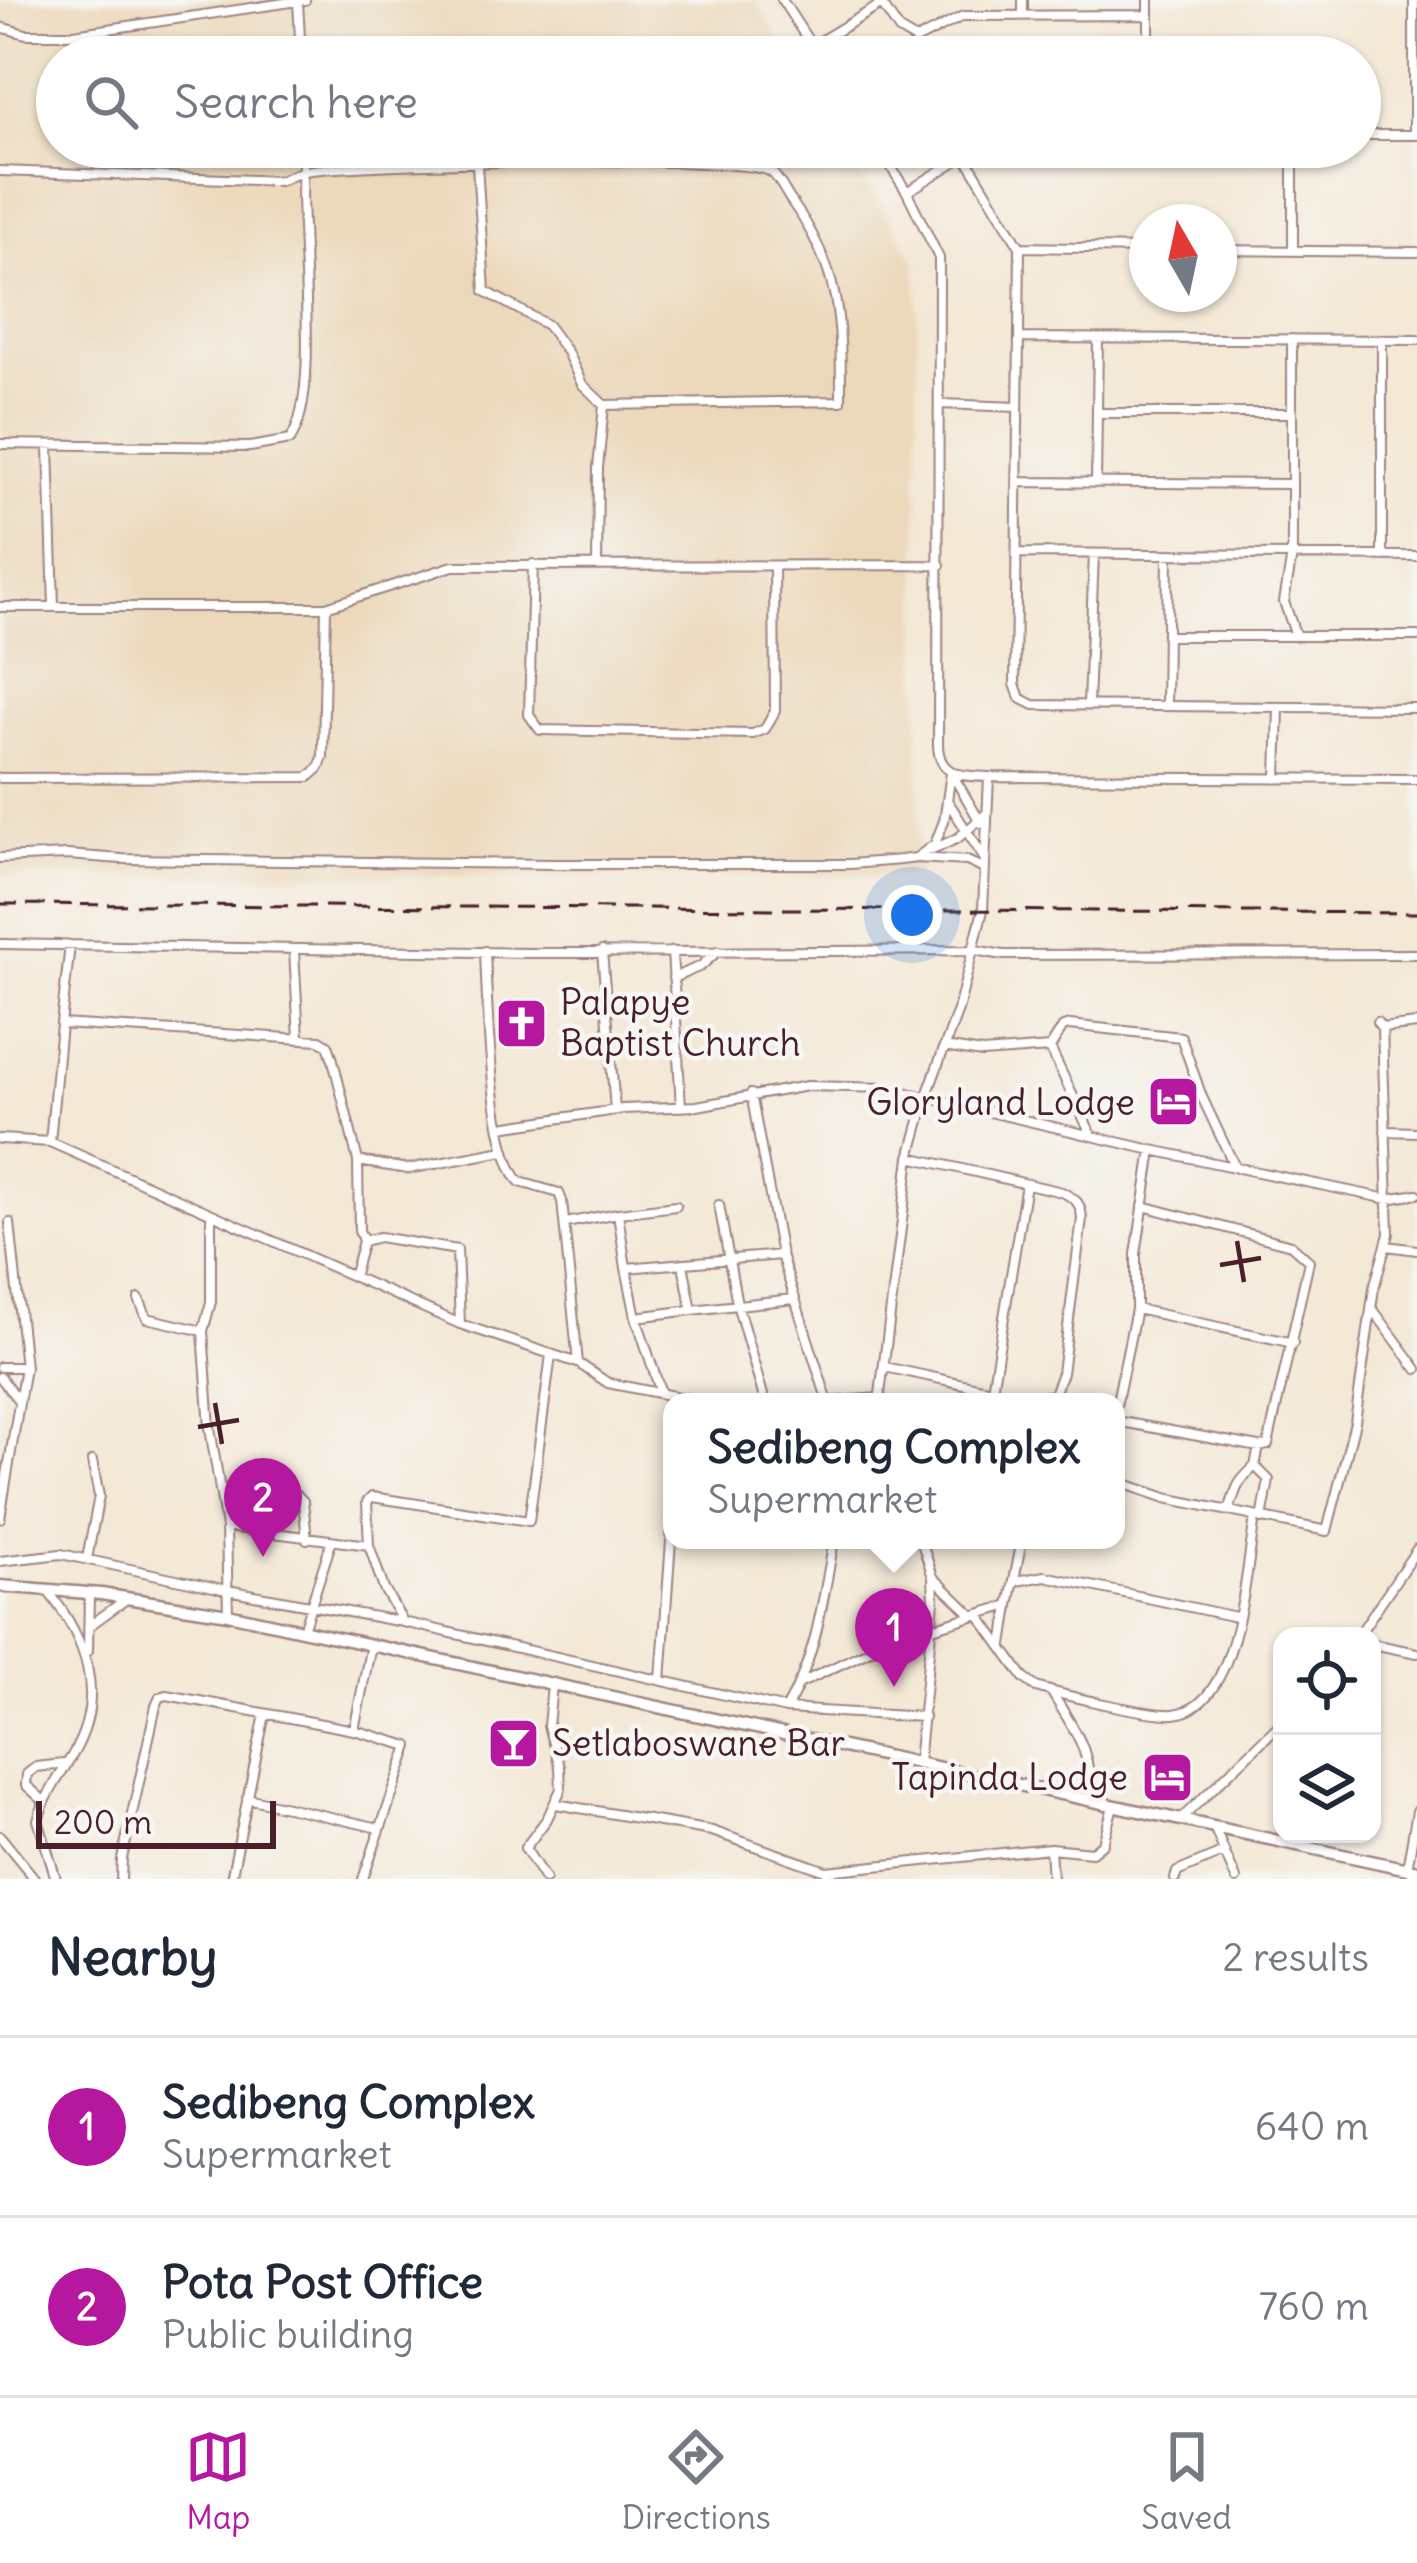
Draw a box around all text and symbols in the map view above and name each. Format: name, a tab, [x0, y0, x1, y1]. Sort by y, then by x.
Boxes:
search box	[36, 36, 1381, 168]
icon: search	[78, 69, 144, 135]
text: Search here	[174, 74, 418, 130]
north arrow	[1129, 204, 1237, 312]
your location	[882, 885, 942, 945]
place label: Palapye Baptist Church	[560, 980, 800, 1066]
church icon: Palapye Baptist Church	[493, 995, 549, 1051]
hotel icon: Gloryland Lodge	[1146, 1074, 1202, 1130]
place label: Gloryland Lodge	[866, 1080, 1135, 1125]
popup	[663, 1393, 1125, 1549]
text: Sedibeng Complex	[708, 1419, 1080, 1475]
pin: 2	[224, 1458, 302, 1557]
text: Supermarket	[708, 1475, 937, 1524]
pin: 1	[855, 1588, 933, 1687]
map controls	[1273, 1627, 1381, 1843]
button: locate	[1273, 1627, 1381, 1735]
bar icon: Setlaboswane Bar	[485, 1715, 541, 1771]
place label: Setlaboswane Bar	[552, 1721, 845, 1766]
button: layers	[1273, 1735, 1381, 1843]
hotel icon: Tapinda Lodge	[1139, 1749, 1195, 1805]
place label: Tapinda Lodge	[891, 1755, 1128, 1800]
scale bar	[36, 1795, 276, 1848]
text: 200 m	[54, 1801, 152, 1843]
text: Nearby	[48, 1925, 217, 1989]
text: 2 results	[1222, 1933, 1369, 1982]
text: Sedibeng Complex	[162, 2074, 535, 2130]
text: 1	[79, 2102, 95, 2151]
text: 640 m	[1255, 2102, 1369, 2151]
text: Supermarket	[162, 2130, 392, 2179]
text: Pota Post Office	[162, 2254, 483, 2310]
text: 2	[76, 2282, 98, 2331]
text: 760 m	[1259, 2282, 1369, 2331]
text: Public building	[162, 2310, 414, 2359]
tab: Map	[185, 2424, 251, 2538]
tab: Directions	[622, 2424, 771, 2538]
tab: Saved	[1141, 2424, 1232, 2538]

